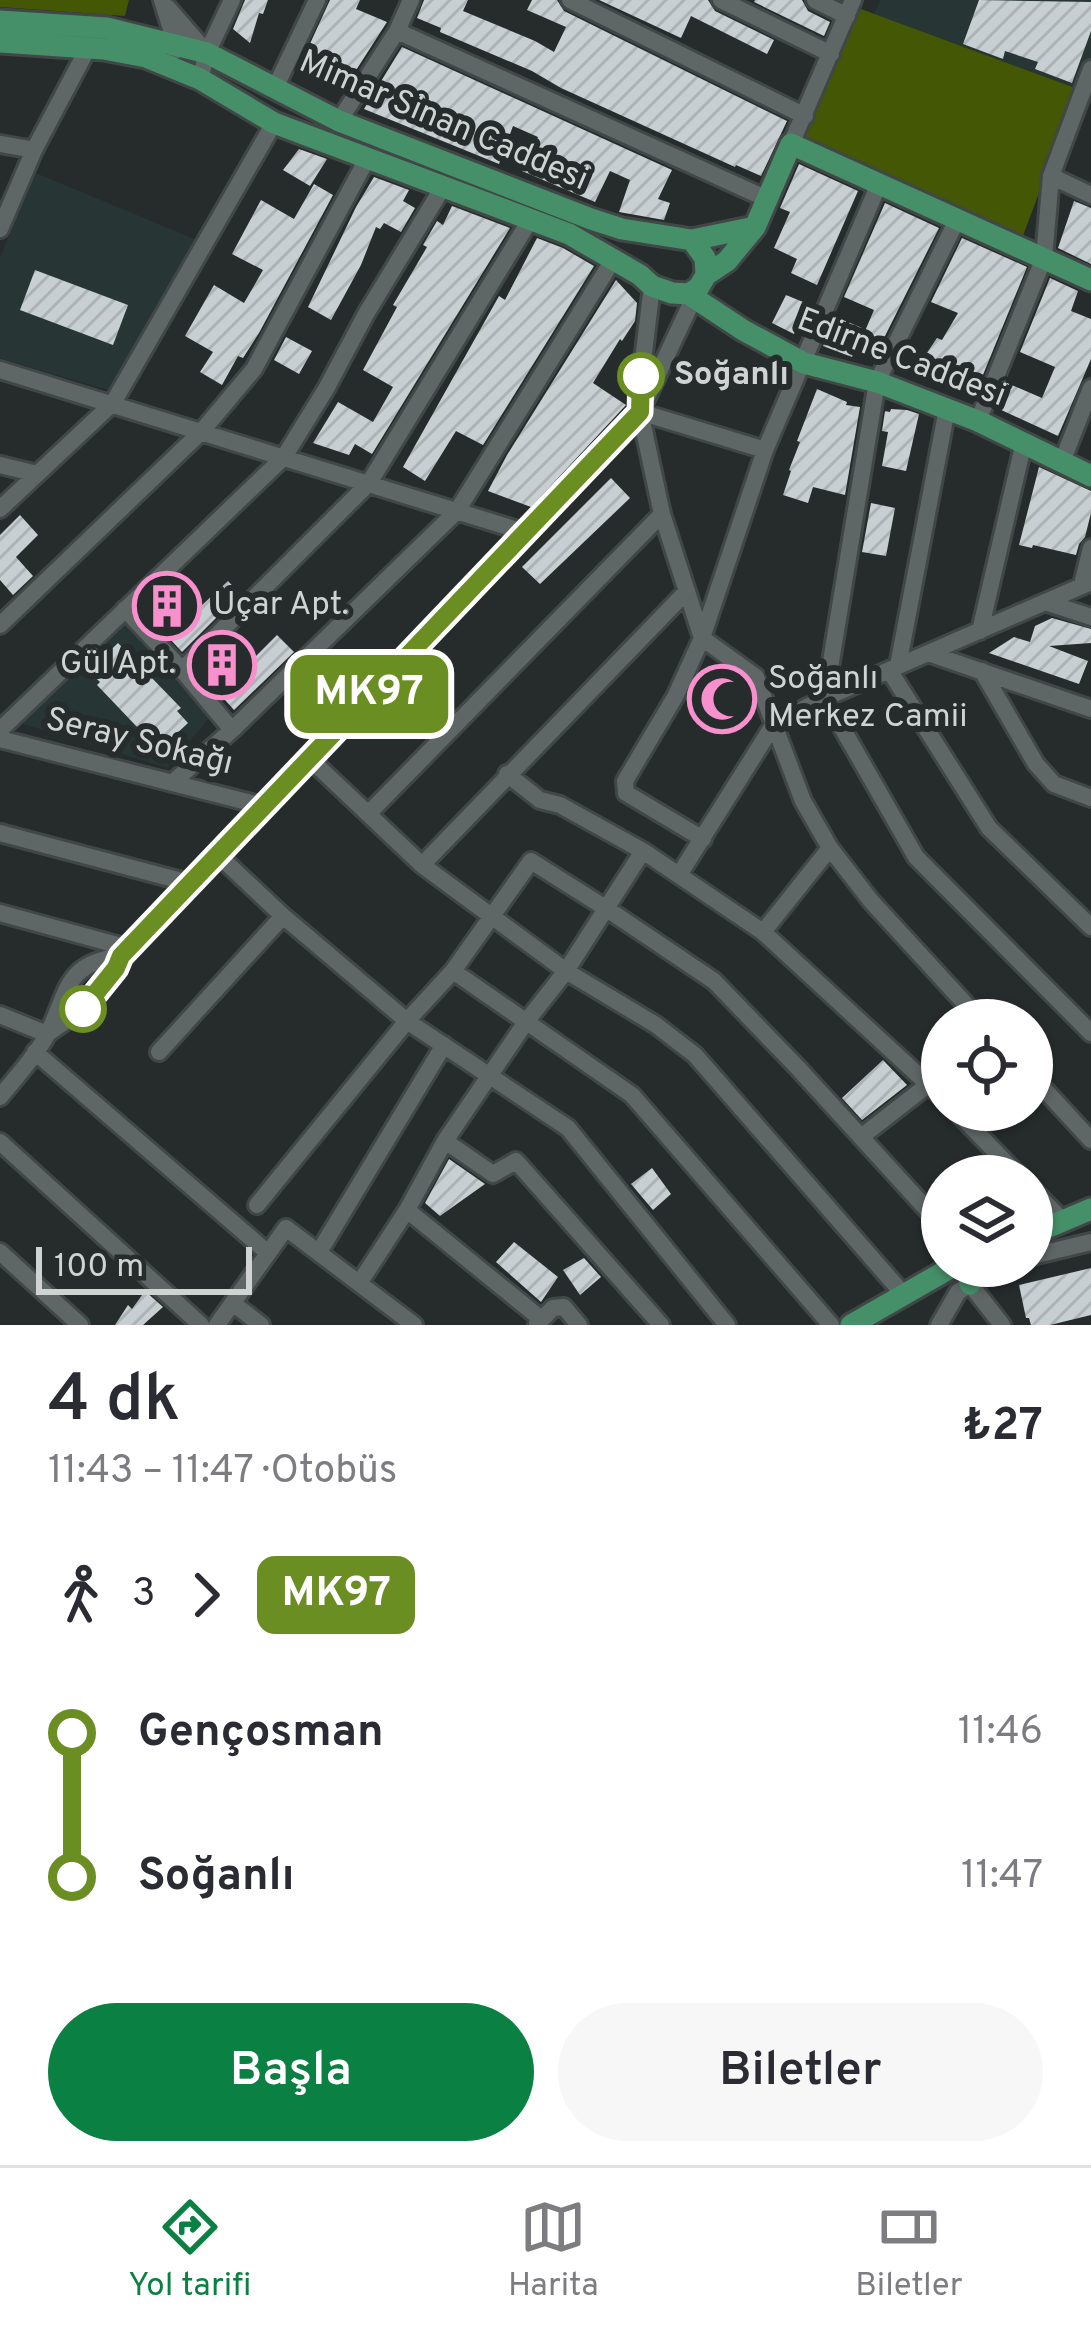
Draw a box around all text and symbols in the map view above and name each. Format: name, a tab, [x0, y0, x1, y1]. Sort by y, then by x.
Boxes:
street label: Mimar Sinan Caddesi	[292, 42, 594, 202]
street label: Edirne Caddesi	[791, 300, 1011, 418]
marker: Soğanlı	[619, 354, 663, 398]
place label: Soğanlı	[674, 355, 789, 397]
building icon: Uçar Apt.	[132, 571, 202, 641]
place label: Uçar Apt.	[213, 585, 349, 627]
building icon: Gül Apt.	[187, 630, 257, 700]
place label: Gül Apt.	[60, 644, 176, 686]
line badge: MK97	[285, 655, 453, 733]
place label: Soğanlı Merkez Camii	[768, 659, 968, 739]
mosque icon: Soğanlı Merkez Camii	[687, 664, 757, 734]
text: MK97	[314, 667, 424, 720]
street label: Seray Sokağı	[41, 699, 237, 787]
unlabelled marker	[61, 987, 105, 1031]
map controls	[921, 999, 1053, 1287]
button: locate	[921, 999, 1053, 1131]
button: layers	[921, 1155, 1053, 1287]
scale bar	[36, 1241, 252, 1294]
text: 100 m	[54, 1247, 144, 1289]
text: 4 dk	[48, 1361, 180, 1444]
text: ₺27	[962, 1399, 1043, 1456]
text: 11:43 – 11:47 · Otobüs	[48, 1448, 397, 1497]
icon: walk	[48, 1562, 114, 1628]
icon: forward	[173, 1562, 239, 1628]
text: MK97	[281, 1568, 391, 1621]
text: 3	[132, 1571, 155, 1620]
text: Gençosman	[138, 1705, 384, 1762]
text: 11:46	[958, 1709, 1043, 1758]
text: Soğanlı	[138, 1849, 294, 1906]
text: 11:47	[961, 1853, 1043, 1902]
button: Başla	[48, 2003, 534, 2141]
button: Biletler	[558, 2003, 1043, 2141]
tab: Yol tarifi	[128, 2194, 252, 2308]
tab: Harita	[508, 2194, 599, 2308]
tab: Biletler	[855, 2194, 963, 2308]

